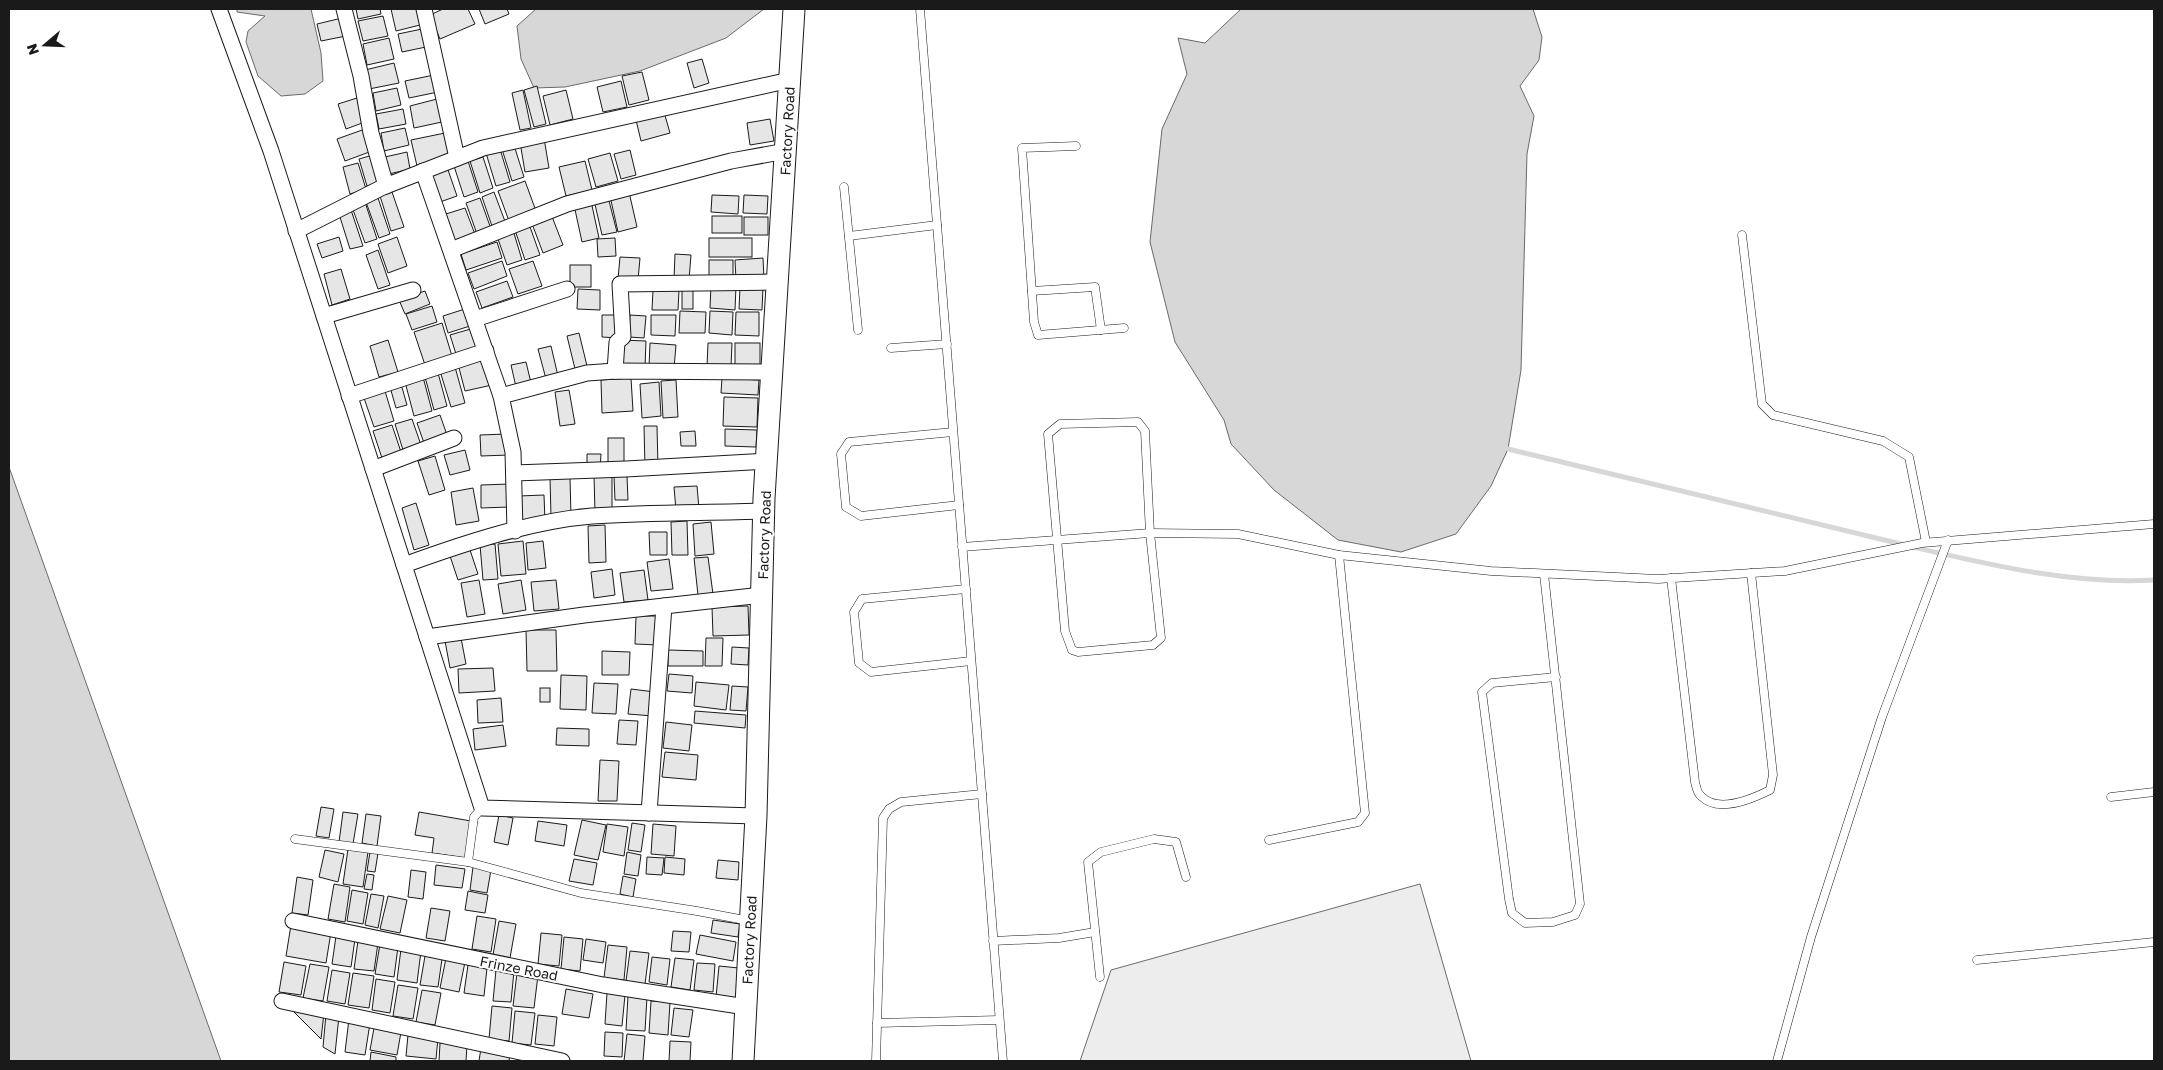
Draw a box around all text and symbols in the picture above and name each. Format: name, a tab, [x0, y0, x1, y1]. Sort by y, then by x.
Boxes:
north arrow	[20, 20, 70, 70]
text: N	[22, 42, 42, 57]
street label: Factory Road	[776, 86, 798, 176]
street label: Factory Road	[754, 490, 774, 580]
street label: Factory Road	[738, 895, 760, 985]
street label: Frinze Road	[478, 952, 560, 984]

